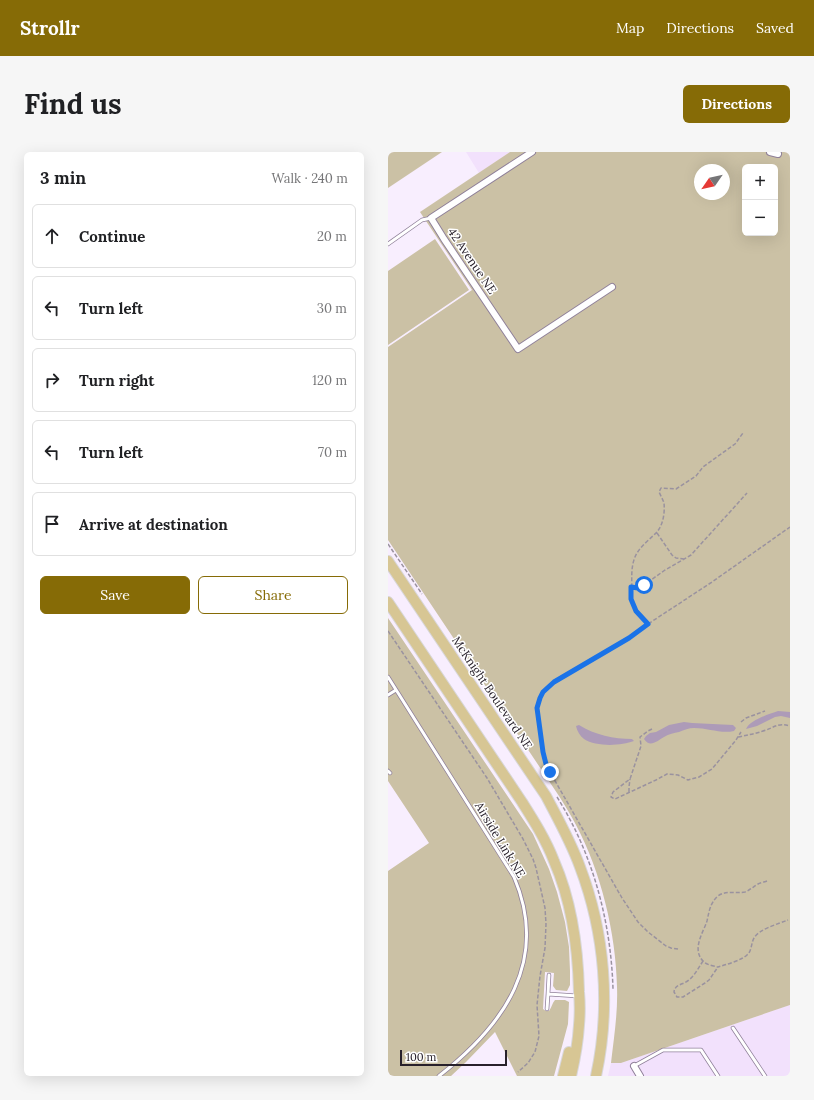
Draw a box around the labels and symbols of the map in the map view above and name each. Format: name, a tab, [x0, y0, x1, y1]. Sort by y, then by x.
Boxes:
north arrow	[694, 164, 730, 200]
street label: 42 Avenue NE	[445, 225, 500, 297]
route start	[635, 576, 653, 594]
street label: McKnight Boulevard NE	[449, 633, 536, 752]
route end	[541, 763, 559, 781]
street label: Airside Link NE	[471, 798, 529, 880]
scale bar	[400, 1048, 507, 1067]

